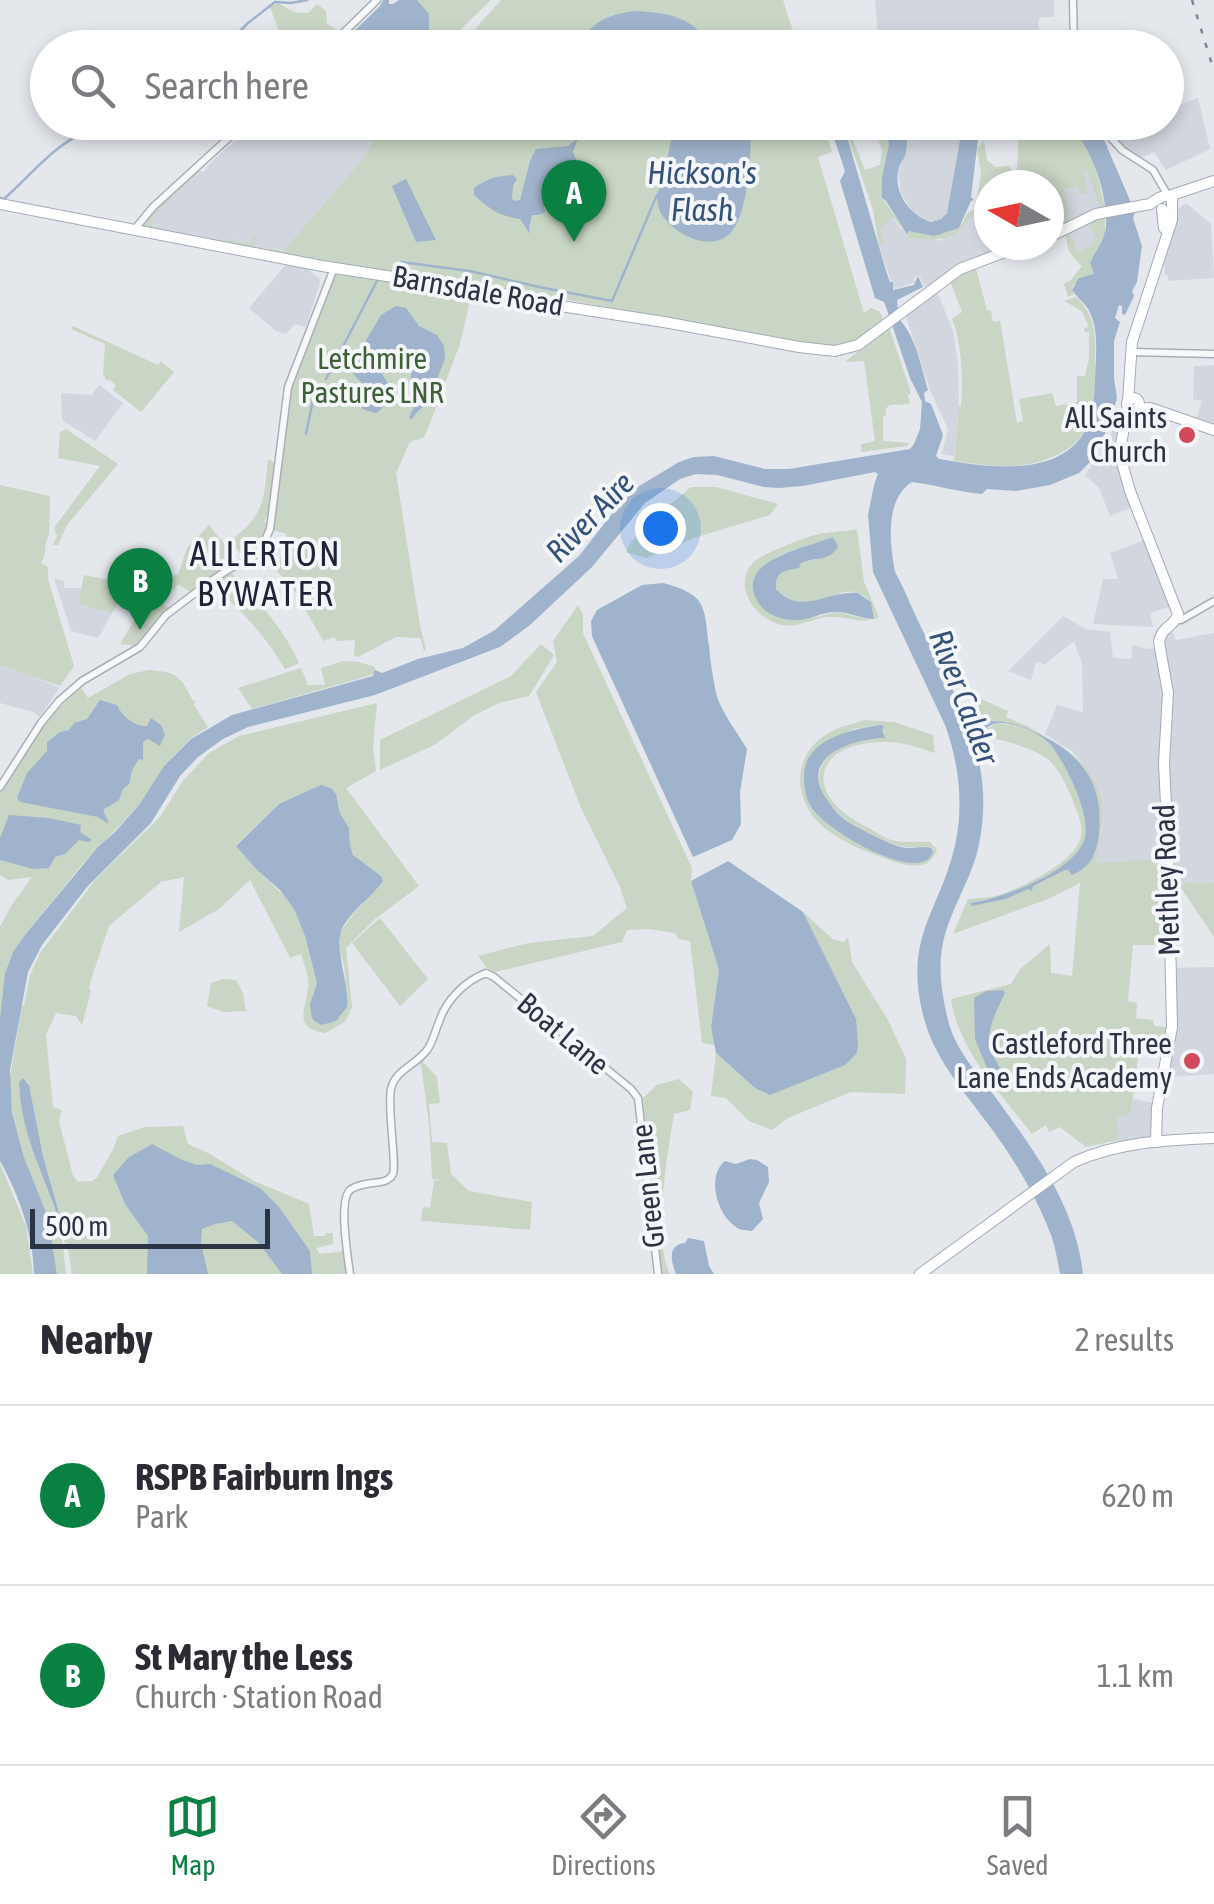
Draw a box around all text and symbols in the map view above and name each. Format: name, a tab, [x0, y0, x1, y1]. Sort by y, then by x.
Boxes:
search box	[30, 30, 1184, 140]
icon: search	[65, 58, 120, 113]
text: Search here	[145, 64, 309, 107]
water label: Hickson's Flash	[647, 154, 757, 228]
pin: A	[542, 160, 606, 242]
north arrow	[974, 170, 1064, 260]
street label: Barnsdale Road	[390, 258, 566, 322]
park label: Letchmire Pastures LNR	[300, 341, 444, 409]
place label: All Saints Church	[1065, 400, 1167, 468]
marker: All Saints Church	[1176, 424, 1198, 446]
water label: River Aire	[538, 464, 641, 569]
your location	[635, 503, 686, 554]
district label: ALLERTON BYWATER	[190, 533, 342, 613]
pin: B	[108, 548, 172, 630]
water label: River Calder	[922, 624, 1008, 771]
street label: Methley Road	[1146, 804, 1186, 956]
street label: Boat Lane	[511, 985, 616, 1081]
place label: Castleford Three Lane Ends Academy	[956, 1026, 1172, 1094]
marker: Castleford Three Lane Ends Academy	[1181, 1050, 1203, 1072]
street label: Green Lane	[624, 1123, 670, 1250]
scale bar	[30, 1204, 270, 1248]
text: 500 m	[45, 1210, 108, 1242]
text: Nearby	[40, 1315, 153, 1363]
text: 2 results	[1075, 1321, 1174, 1358]
text: RSPB Fairburn Ings	[135, 1455, 393, 1498]
text: A	[65, 1477, 80, 1514]
text: 620 m	[1101, 1477, 1174, 1514]
text: Park	[135, 1498, 188, 1535]
text: St Mary the Less	[135, 1635, 353, 1678]
text: B	[65, 1657, 80, 1694]
text: 1.1 km	[1097, 1657, 1174, 1694]
text: Church · Station Road	[135, 1678, 383, 1715]
tab: Map	[165, 1789, 220, 1881]
tab: Directions	[551, 1789, 656, 1881]
tab: Saved	[987, 1789, 1049, 1881]

